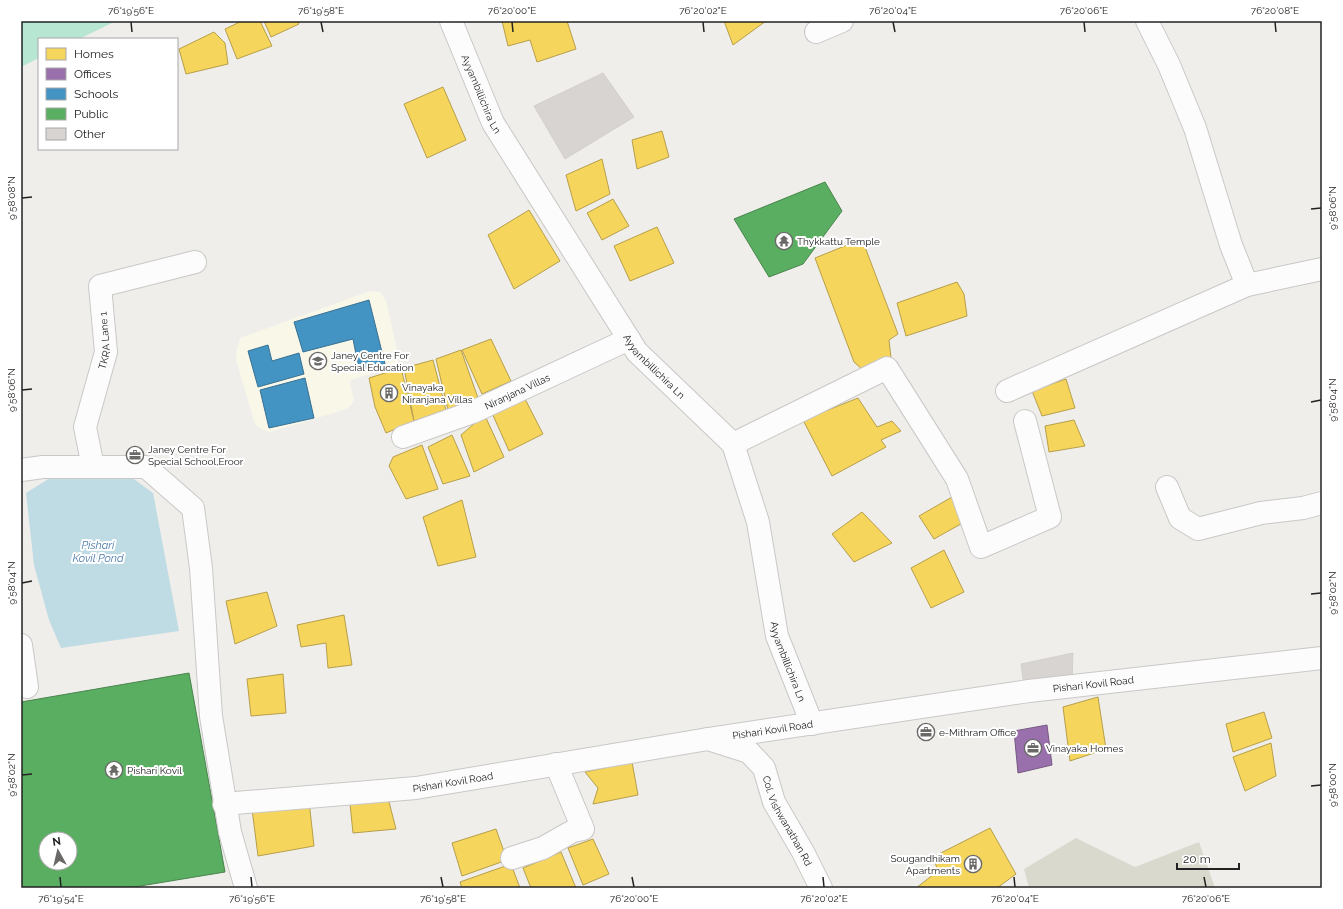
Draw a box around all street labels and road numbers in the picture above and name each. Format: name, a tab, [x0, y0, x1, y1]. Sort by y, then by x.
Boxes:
street label: Ayyambillichira Ln	[459, 53, 503, 136]
street label: TKRA Lane 1	[96, 311, 112, 371]
street label: Ayyambillichira Ln	[621, 332, 687, 401]
street label: Niranjana Villas	[483, 372, 552, 412]
street label: Ayyambillichira Ln	[769, 621, 808, 703]
street label: Pishari Kovil Road	[1052, 674, 1134, 694]
street label: Pishari Kovil Road	[732, 718, 814, 741]
street label: Pishari Kovil Road	[412, 770, 494, 794]
street label: Col. Vishwanathan Rd	[761, 775, 814, 868]

